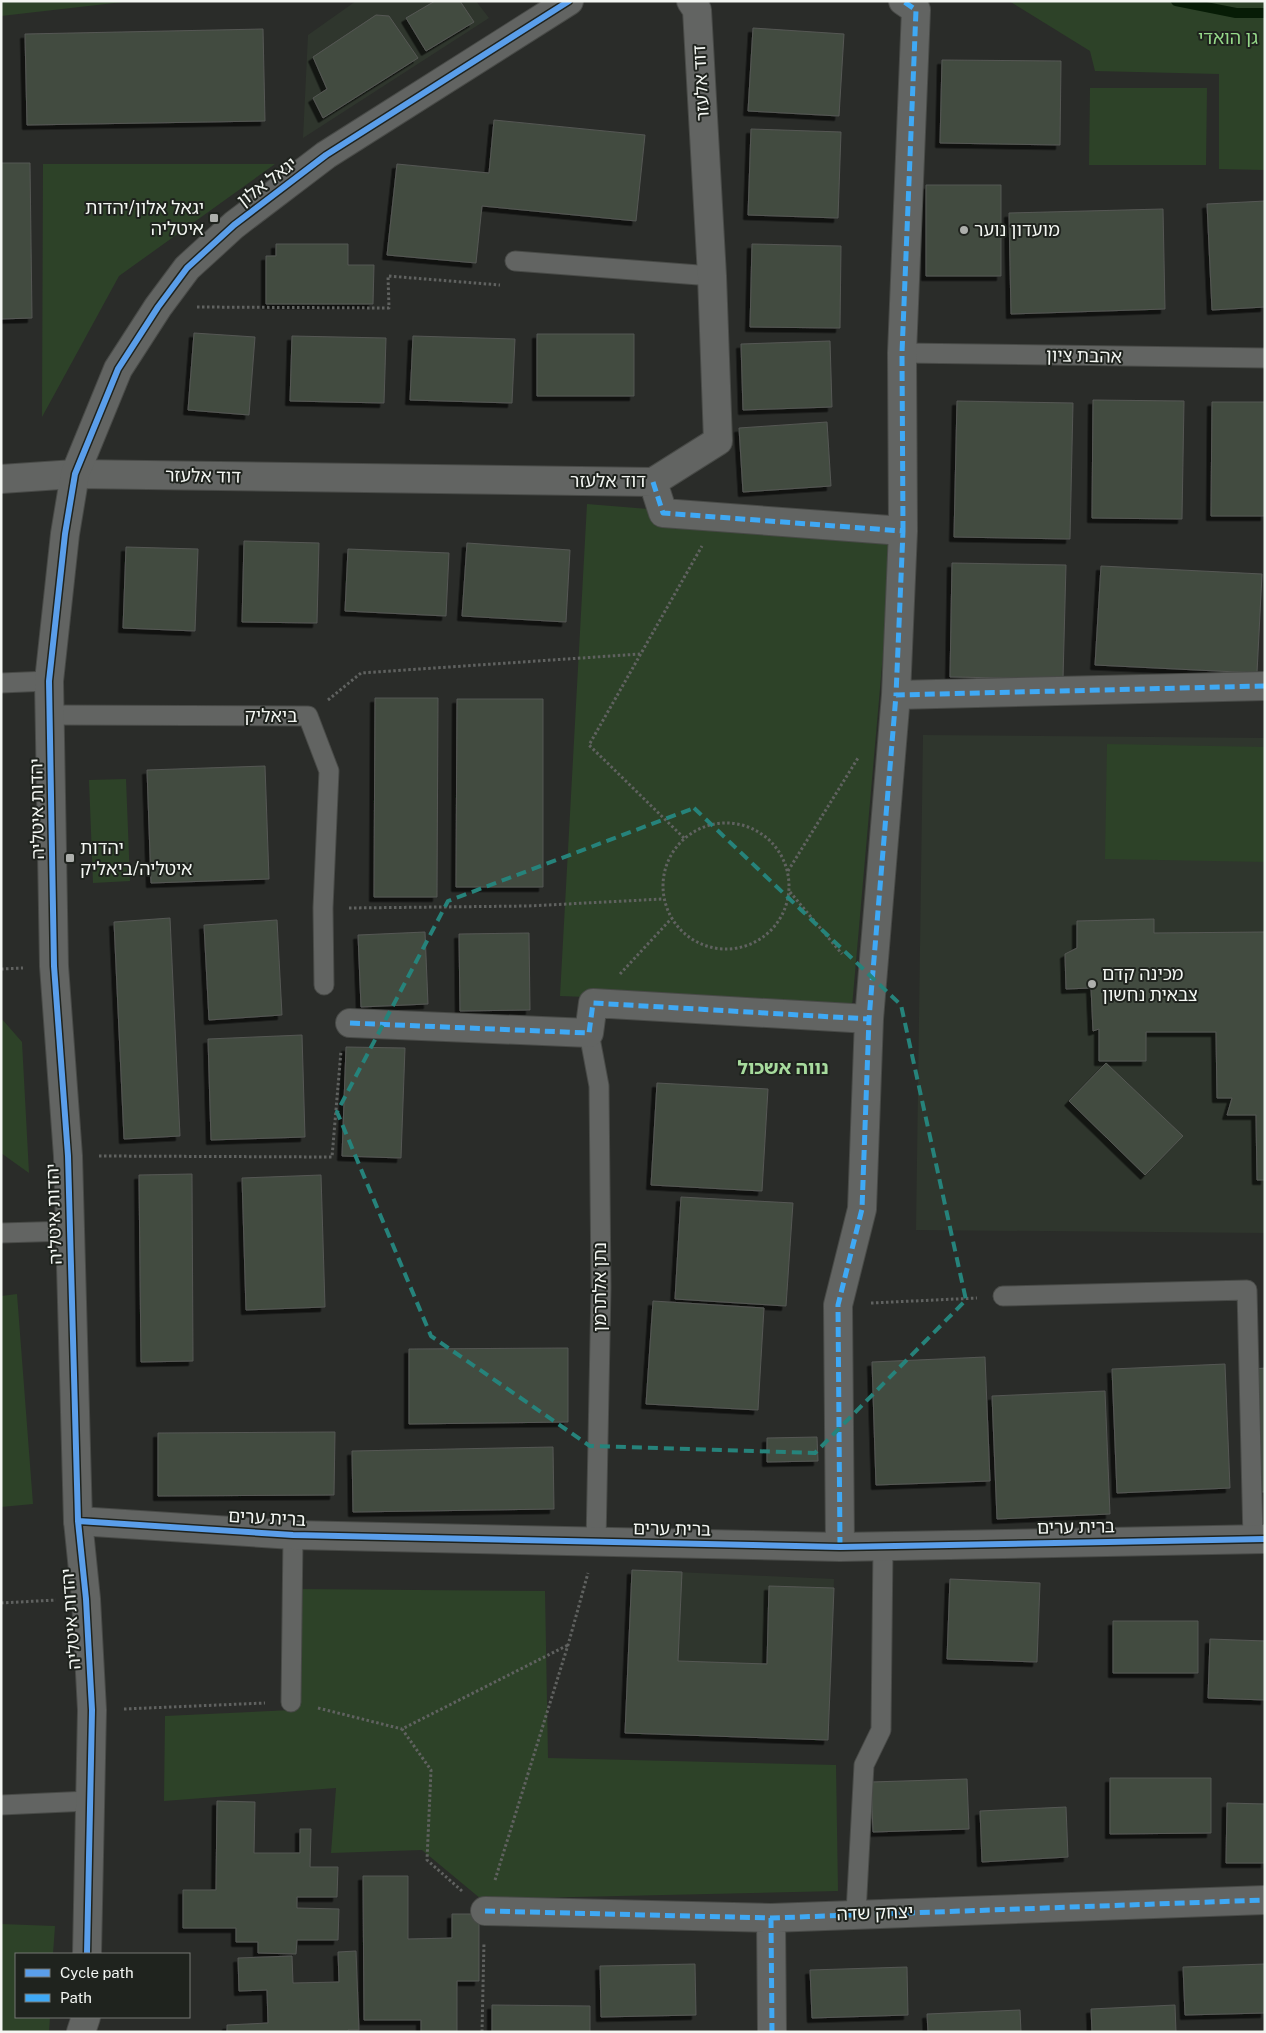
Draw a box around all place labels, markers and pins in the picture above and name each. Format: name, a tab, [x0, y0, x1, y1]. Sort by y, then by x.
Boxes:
place label: יגאל אלון/יהדות איטליה	[85, 197, 204, 239]
marker: יגאל אלון/יהדות איטליה	[208, 212, 220, 224]
place label: מועדון נוער	[974, 219, 1060, 240]
marker: מועדון נוער	[958, 224, 970, 236]
place label: יהדות איטליה/ביאליק	[80, 837, 192, 879]
marker: יהדות איטליה/ביאליק	[64, 852, 76, 864]
place label: מכינה קדם צבאית נחשון	[1102, 963, 1198, 1005]
marker: מכינה קדם צבאית נחשון	[1086, 978, 1098, 990]

